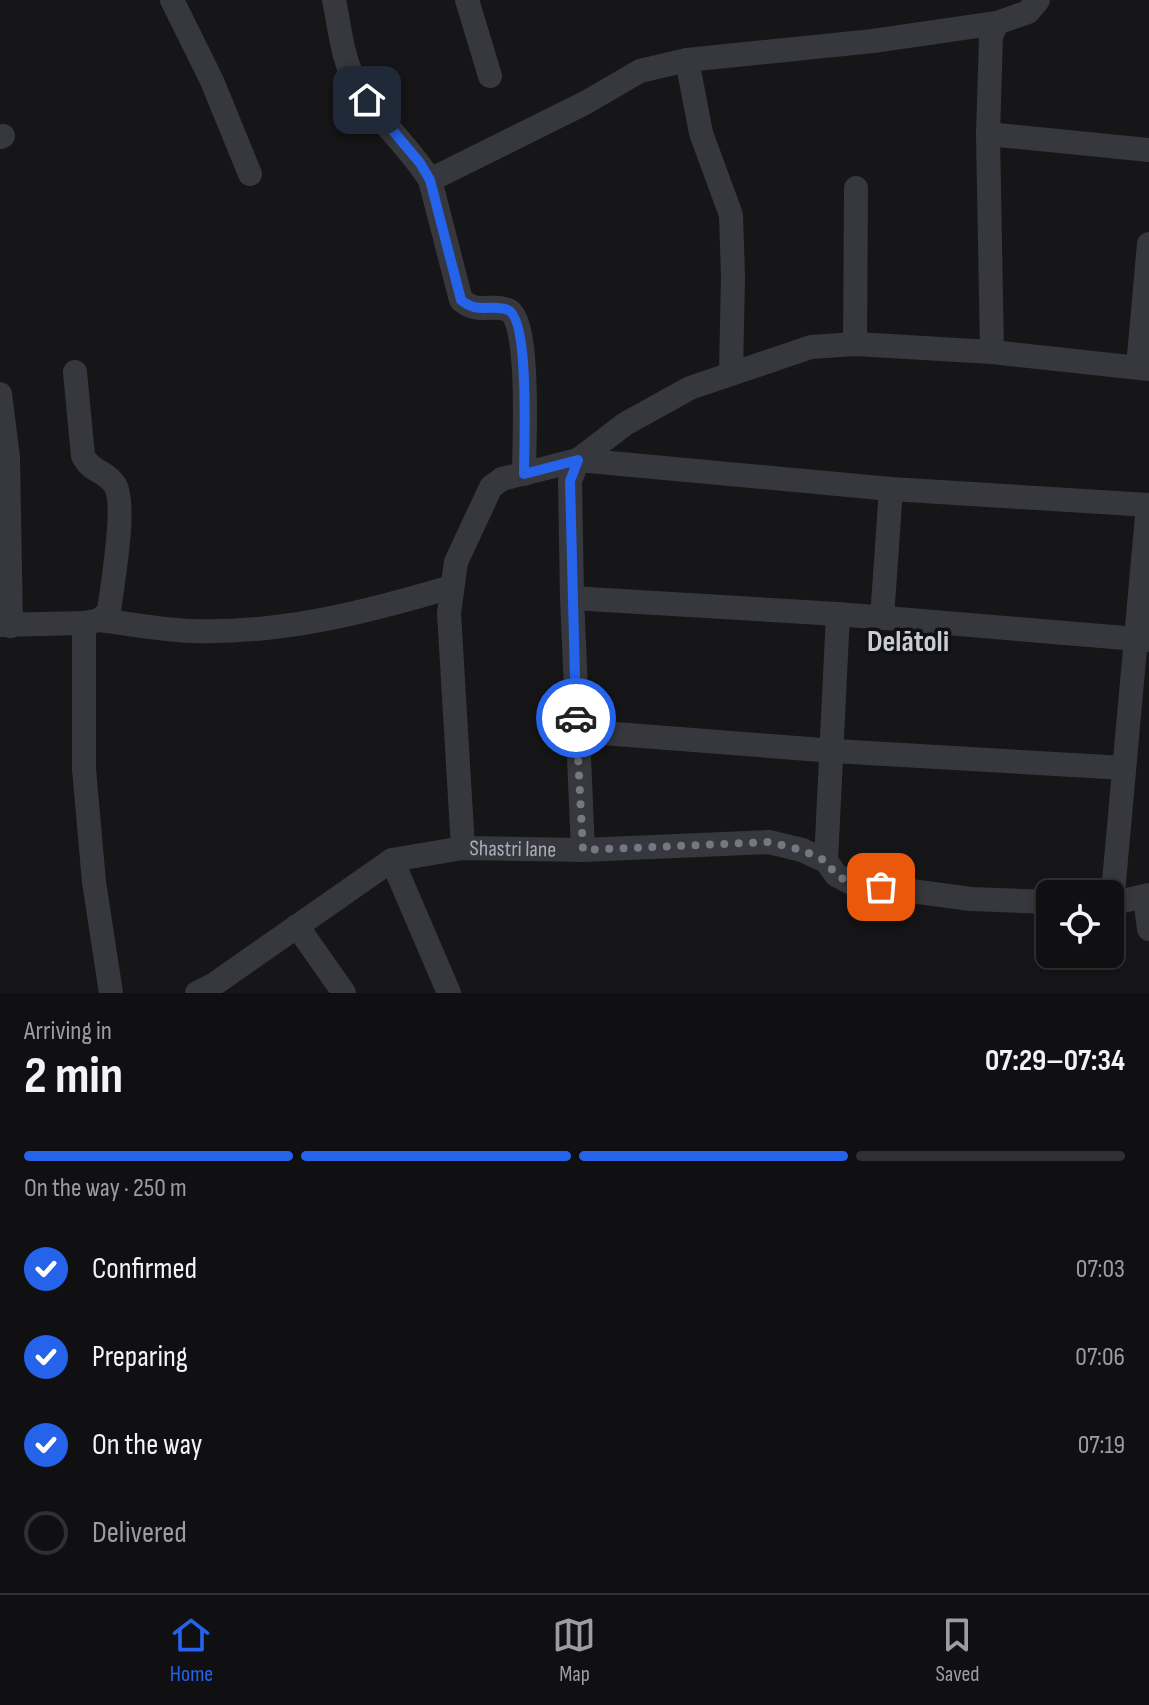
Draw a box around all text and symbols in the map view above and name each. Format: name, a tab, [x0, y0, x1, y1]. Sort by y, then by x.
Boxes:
pin	[333, 66, 401, 134]
icon: home	[345, 78, 389, 122]
district label: Delātoli	[867, 624, 949, 660]
courier	[536, 678, 616, 758]
icon: car	[554, 696, 598, 740]
street label: Shastri lane	[469, 835, 556, 863]
pin	[847, 853, 915, 921]
icon: bag	[859, 865, 903, 909]
map controls	[1036, 880, 1124, 968]
button: locate	[1036, 880, 1124, 968]
text: Arriving in	[24, 1016, 112, 1047]
text: 07:29–07:34	[985, 1043, 1125, 1079]
text: 2 min	[24, 1045, 123, 1108]
text: On the way · 250 m	[24, 1173, 187, 1204]
icon: check	[24, 1247, 68, 1291]
text: Confirmed	[92, 1251, 197, 1287]
text: 07:03	[1076, 1254, 1125, 1285]
icon: check	[24, 1335, 68, 1379]
text: Preparing	[92, 1339, 188, 1375]
text: 07:06	[1075, 1342, 1125, 1373]
icon: check	[24, 1423, 68, 1467]
text: On the way	[92, 1427, 202, 1463]
text: 07:19	[1078, 1430, 1125, 1461]
text: Delivered	[92, 1515, 187, 1551]
tab: Home	[169, 1613, 213, 1688]
tab: Map	[552, 1613, 596, 1688]
tab: Saved	[935, 1613, 980, 1688]

